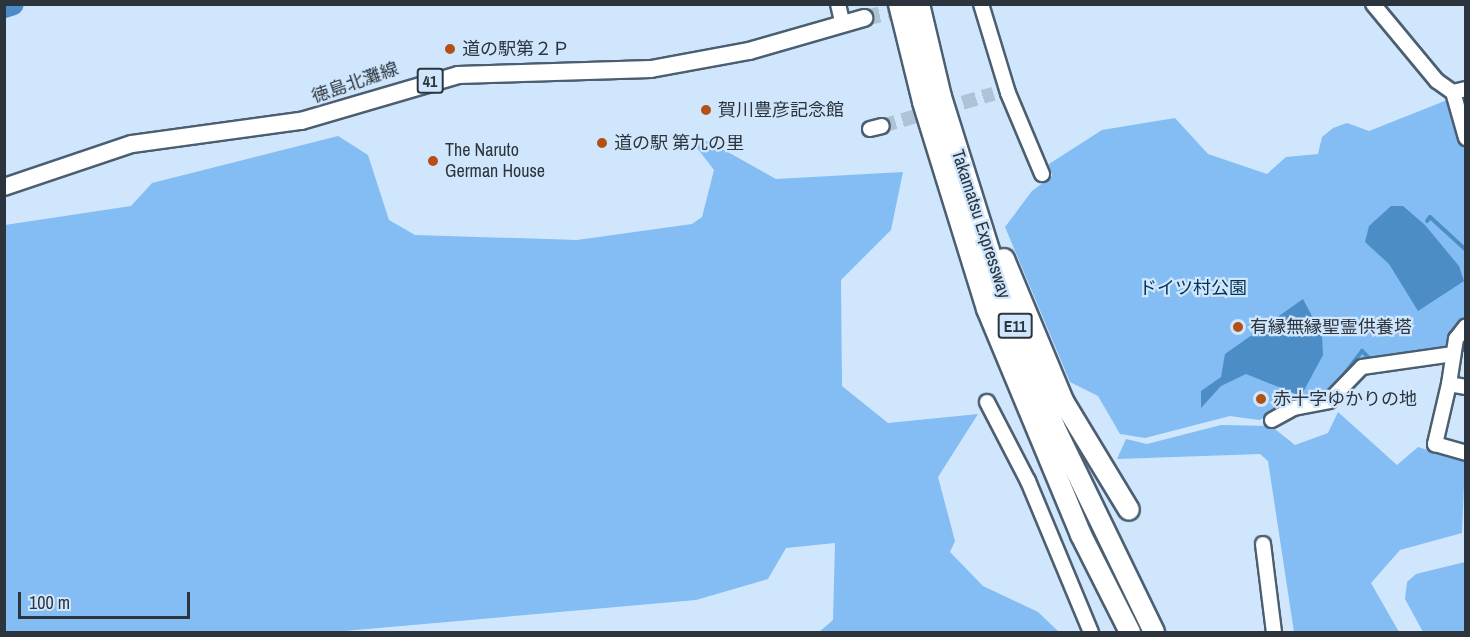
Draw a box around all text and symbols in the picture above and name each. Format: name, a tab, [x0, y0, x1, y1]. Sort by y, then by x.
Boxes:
place label: 道の駅第２Ｐ	[462, 38, 570, 60]
marker: 道の駅第２Ｐ	[443, 42, 457, 56]
street label: 徳島北灘線	[309, 58, 401, 108]
road number: 41	[416, 68, 444, 94]
place label: 賀川豊彦記念館	[718, 99, 844, 121]
marker: 賀川豊彦記念館	[699, 103, 713, 117]
place label: 道の駅 第九の里	[614, 132, 744, 154]
marker: 道の駅 第九の里	[595, 136, 609, 150]
place label: The Naruto German House	[445, 140, 545, 182]
street label: Takamatsu Expressway	[947, 147, 1015, 301]
marker: The Naruto German House	[426, 154, 440, 168]
park label: ドイツ村公園	[1139, 277, 1247, 299]
road number: E11	[997, 313, 1033, 339]
place label: 有縁無縁聖霊供養塔	[1250, 316, 1412, 338]
marker: 有縁無縁聖霊供養塔	[1231, 320, 1245, 334]
place label: 赤十字ゆかりの地	[1273, 388, 1417, 410]
marker: 赤十字ゆかりの地	[1254, 392, 1268, 406]
scale bar	[21, 580, 194, 618]
text: 100 m	[29, 590, 70, 615]

